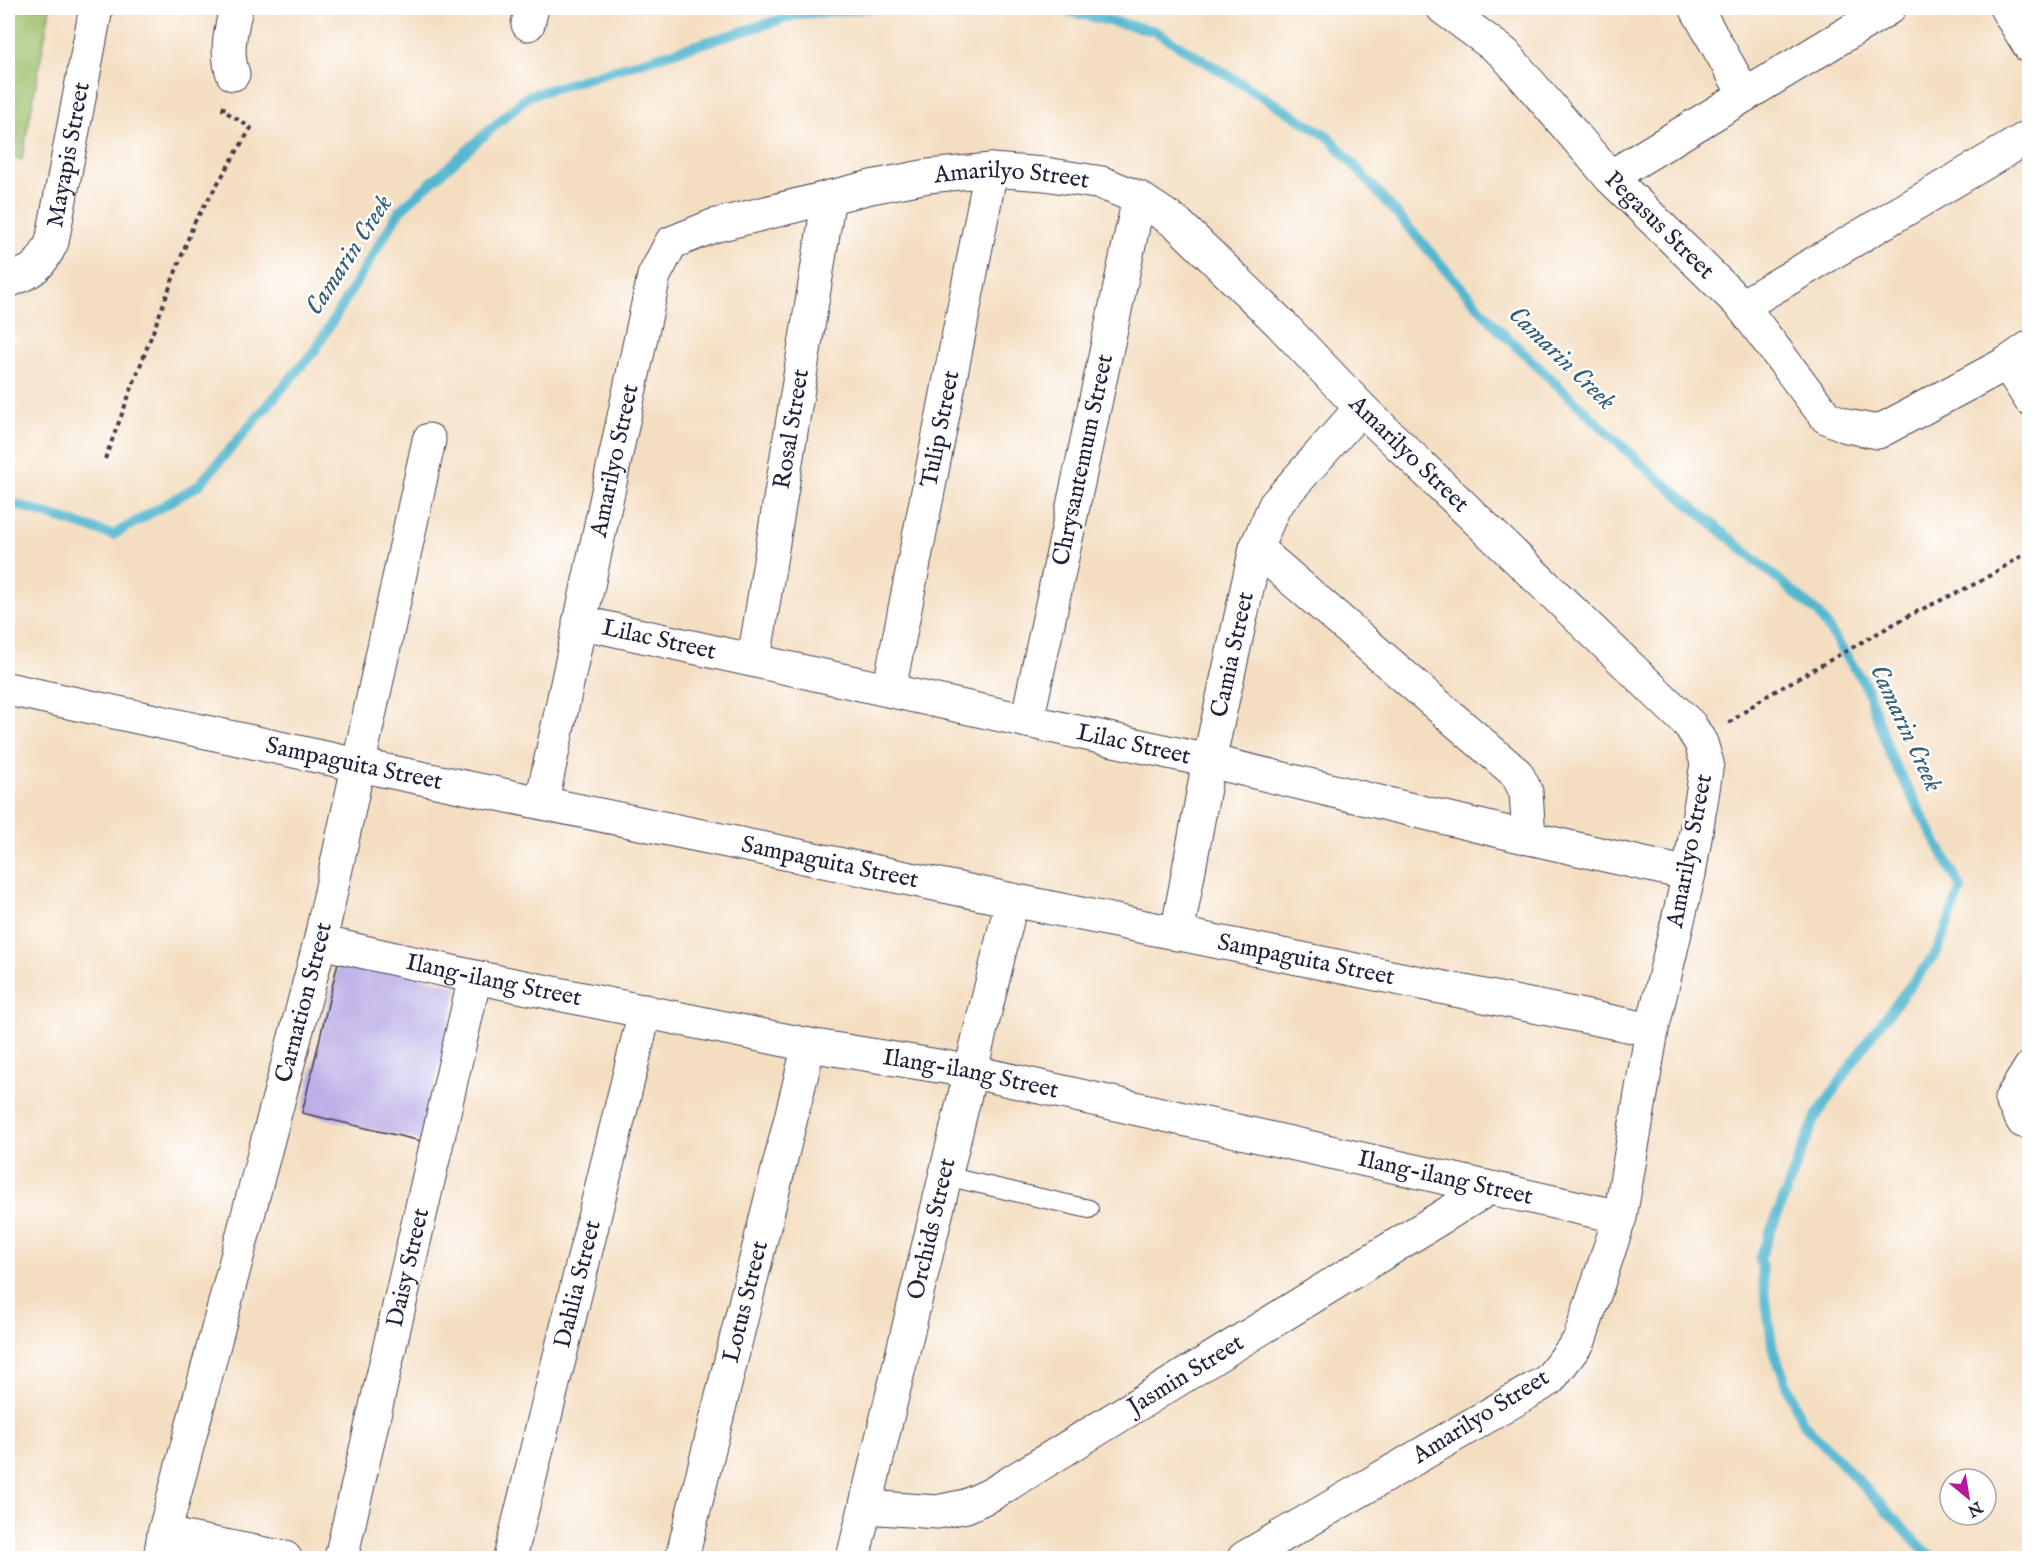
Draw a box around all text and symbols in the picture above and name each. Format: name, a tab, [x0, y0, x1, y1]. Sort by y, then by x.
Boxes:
street label: Mayapis Street	[40, 79, 97, 230]
street label: Amarilyo Street	[932, 154, 1091, 196]
street label: Pegasus Street	[1598, 164, 1721, 286]
water label: Camarin Creek	[298, 188, 400, 321]
water label: Camarin Creek	[1501, 299, 1623, 418]
street label: Chrysantemum Street	[1045, 351, 1121, 569]
street label: Rosal Street	[766, 367, 816, 491]
street label: Tulip Street	[914, 368, 967, 490]
street label: Amarilyo Street	[583, 381, 646, 541]
street label: Amarilyo Street	[1341, 388, 1476, 519]
street label: Camia Street	[1204, 589, 1261, 720]
street label: Lilac Street	[599, 612, 719, 667]
water label: Camarin Creek	[1862, 659, 1950, 797]
street label: Lilac Street	[1074, 717, 1193, 772]
street label: Sampaguita Street	[263, 730, 445, 798]
street label: Amarilyo Street	[1660, 772, 1720, 931]
street label: Sampaguita Street	[739, 829, 921, 896]
street label: Carnation Street	[268, 919, 339, 1086]
street label: Sampaguita Street	[1215, 927, 1397, 993]
street label: Ilang-ilang Street	[403, 946, 584, 1014]
street label: Ilang-ilang Street	[881, 1042, 1062, 1106]
street label: Ilang-ilang Street	[1355, 1143, 1536, 1212]
street label: Orchids Street	[901, 1155, 963, 1303]
street label: Daisy Street	[379, 1205, 437, 1330]
street label: Dahlia Street	[547, 1217, 608, 1351]
street label: Lotus Street	[715, 1238, 775, 1366]
street label: Jasmin Street	[1119, 1327, 1250, 1424]
street label: Amarilyo Street	[1406, 1363, 1555, 1472]
north arrow	[1938, 1467, 1998, 1527]
text: N	[1963, 1496, 1986, 1520]

